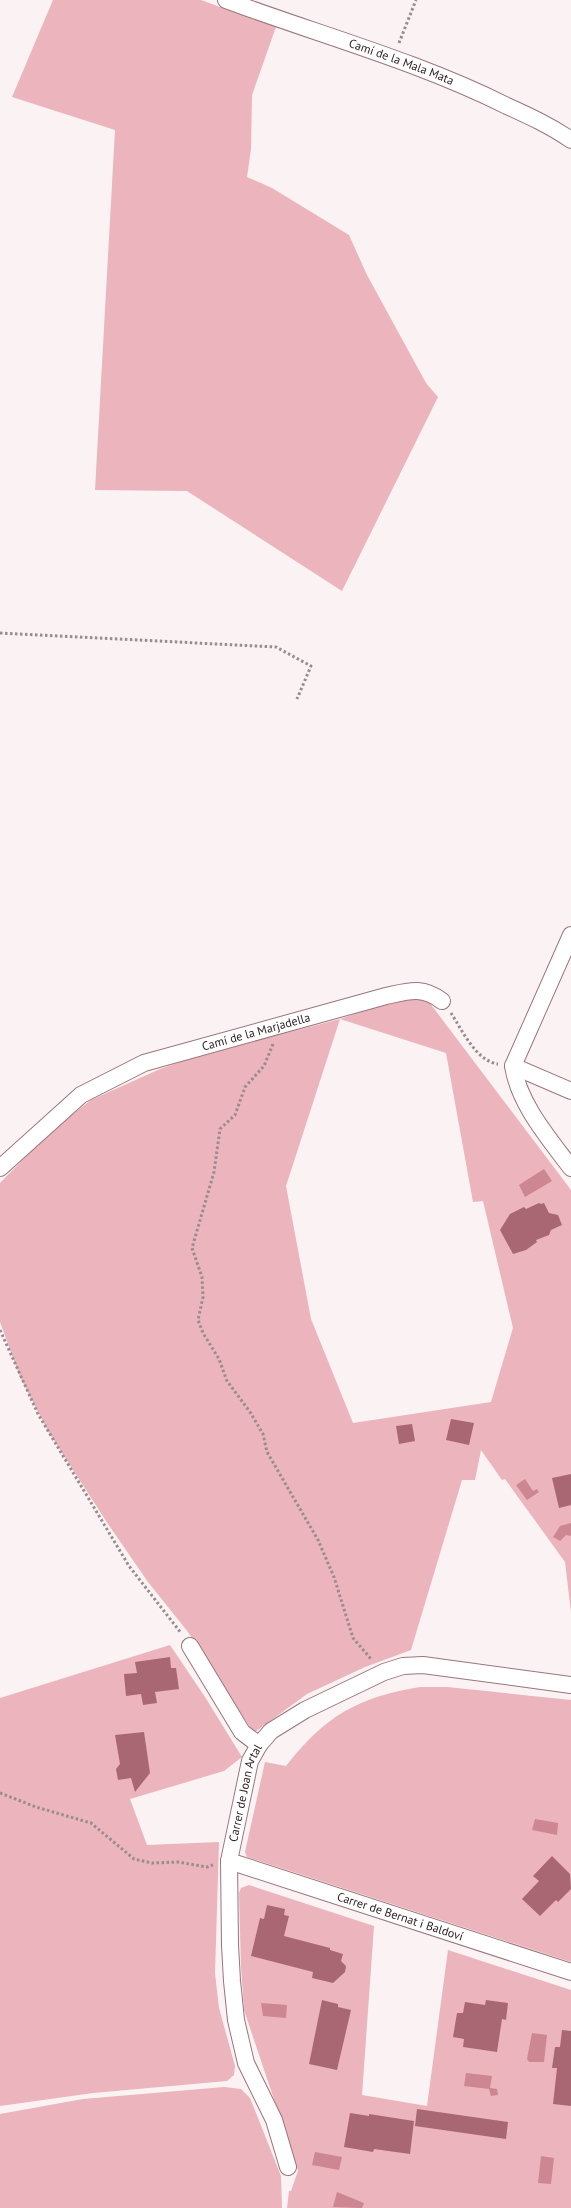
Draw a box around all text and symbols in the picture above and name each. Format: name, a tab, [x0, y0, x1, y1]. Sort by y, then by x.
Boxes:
street label: Camí de la Mala Mata	[347, 35, 456, 88]
street label: Camí de la Marjadella	[200, 1009, 312, 1054]
street label: Carrer de Joan Artal	[225, 1741, 265, 1843]
street label: Carrer de Bernat i Baldoví	[335, 1889, 465, 1944]

